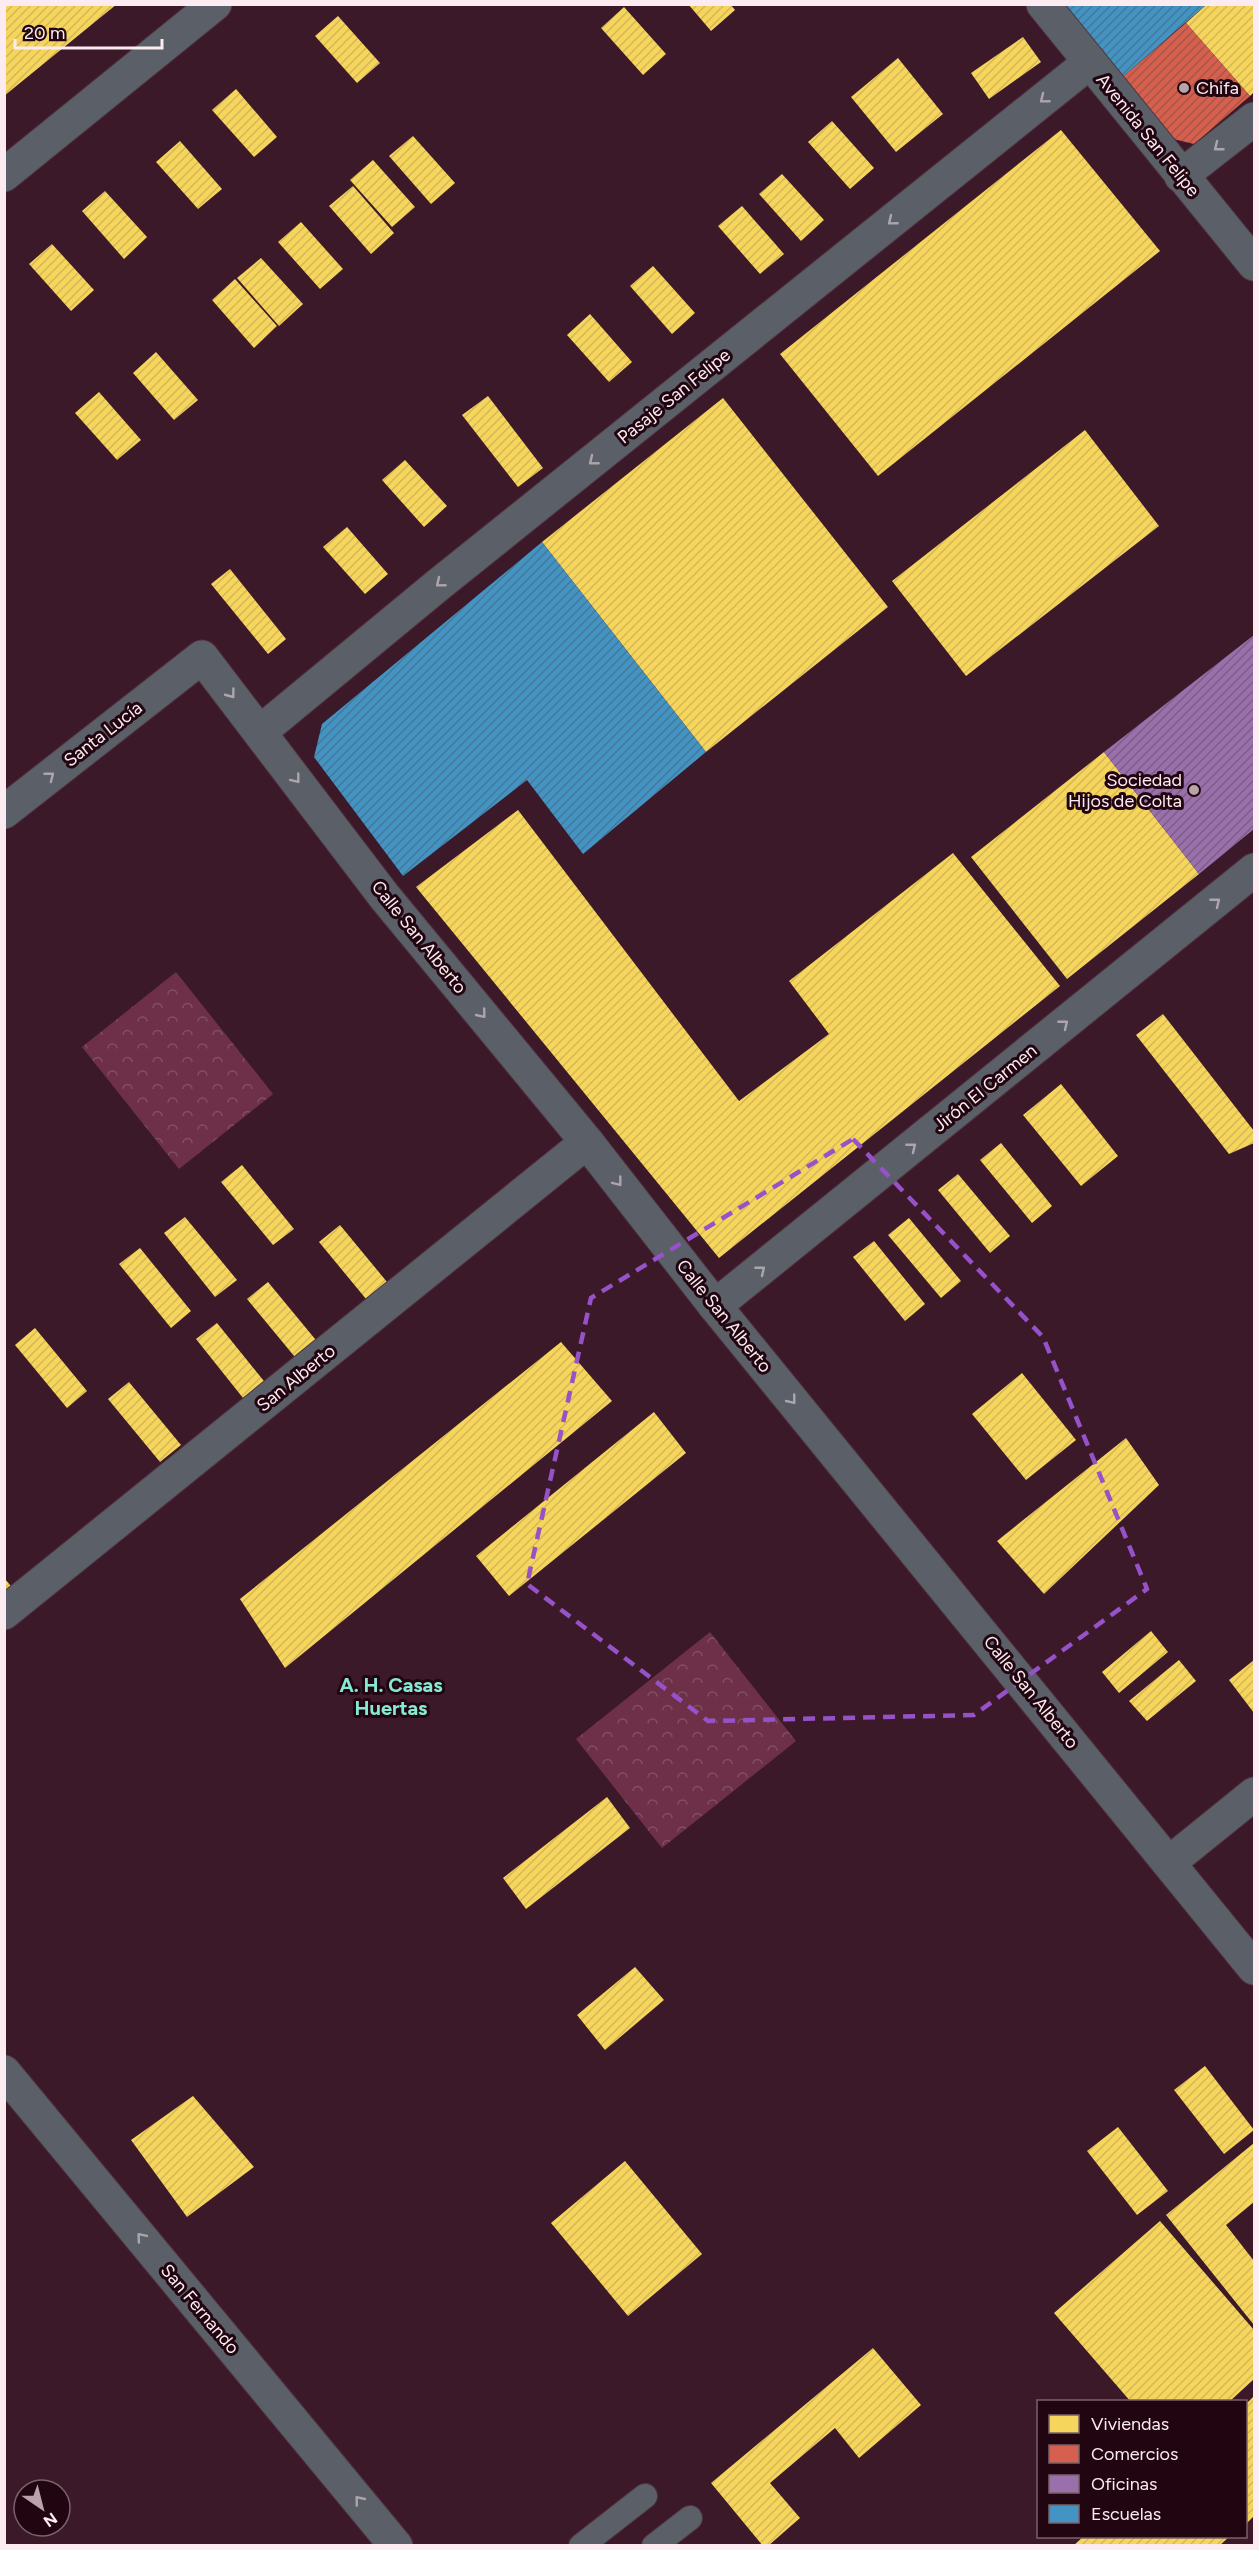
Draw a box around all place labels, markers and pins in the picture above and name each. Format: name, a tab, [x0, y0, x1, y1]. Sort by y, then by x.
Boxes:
place label: Chifa	[1196, 77, 1239, 99]
marker: Chifa	[1177, 81, 1191, 95]
place label: Sociedad Hijos de Colta	[1068, 769, 1182, 812]
marker: Sociedad Hijos de Colta	[1187, 783, 1201, 797]

